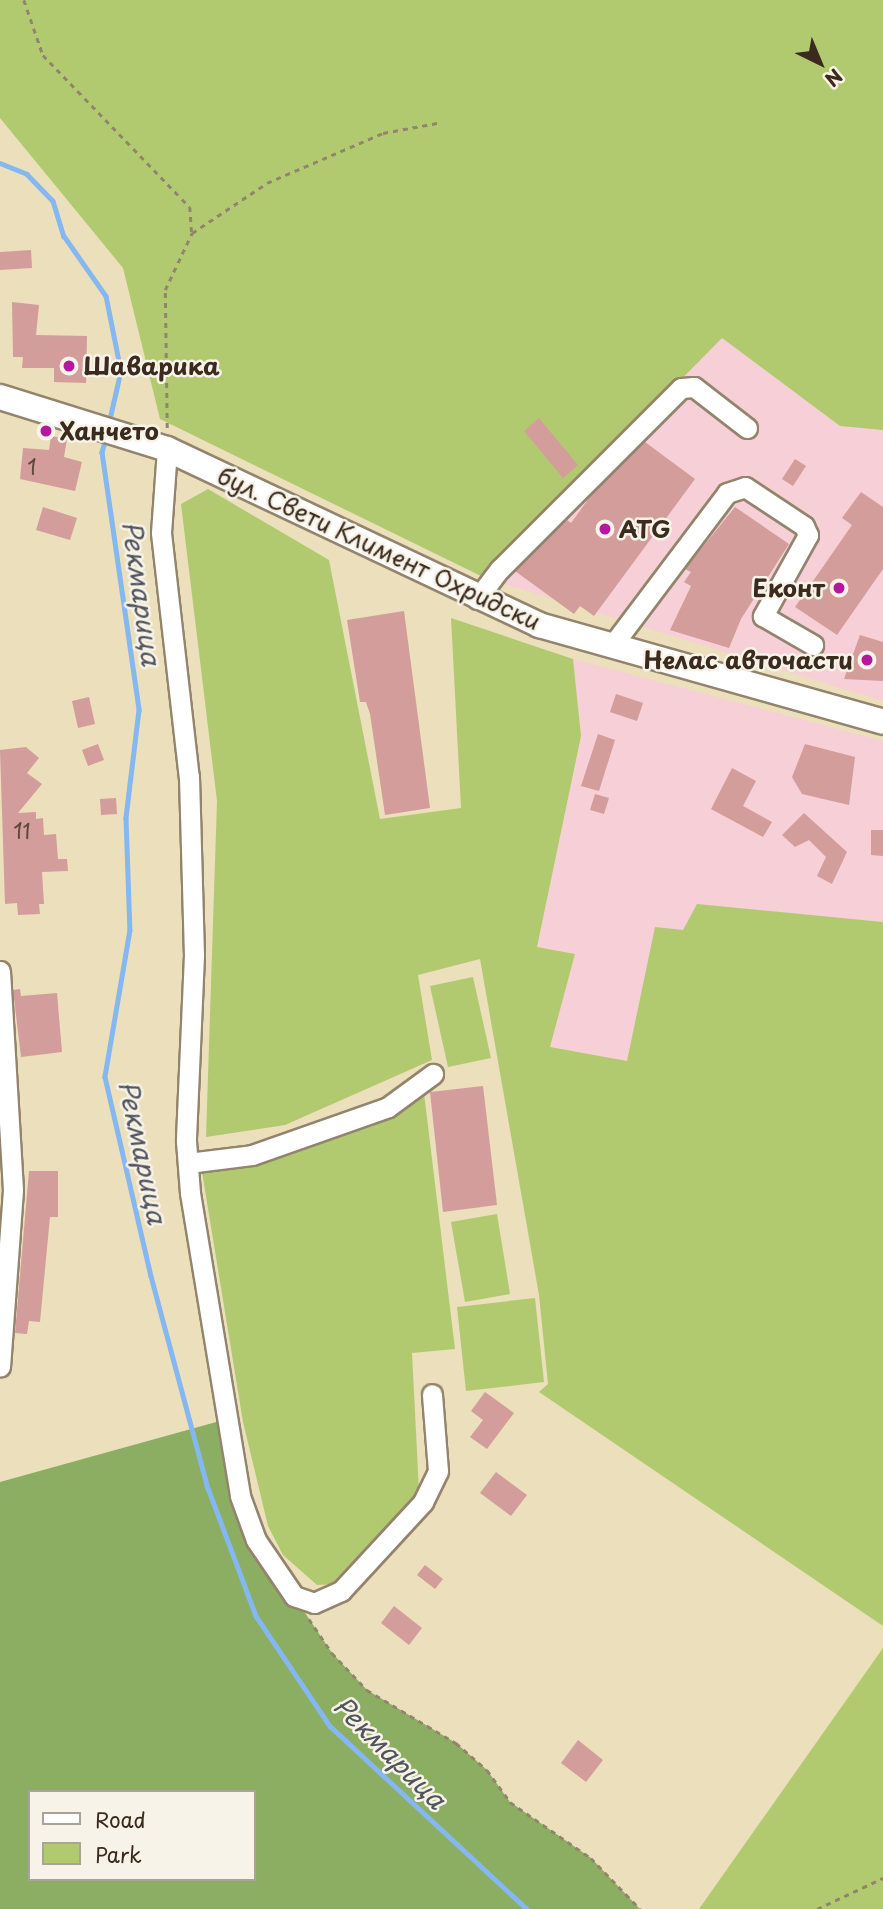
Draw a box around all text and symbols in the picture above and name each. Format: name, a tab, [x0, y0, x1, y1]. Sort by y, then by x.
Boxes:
north arrow	[785, 28, 855, 98]
text: N	[819, 63, 849, 94]
place label: Шаварика	[83, 352, 220, 380]
marker: Шаварика	[61, 358, 77, 374]
place label: Ханчето	[60, 417, 159, 445]
marker: Ханчето	[38, 423, 54, 439]
house number: 1	[27, 453, 37, 479]
street label: бул. Свети Климент Охридски	[212, 460, 546, 636]
place label: ATG	[619, 515, 671, 543]
water label: Рекмарица	[116, 519, 168, 667]
marker: ATG	[597, 521, 613, 537]
place label: Еконт	[752, 574, 825, 602]
marker: Еконт	[831, 580, 847, 596]
place label: Нелас авточасти	[644, 646, 853, 674]
marker: Нелас авточасти	[859, 652, 875, 668]
house number: 11	[13, 817, 31, 843]
water label: Рекмарица	[113, 1077, 173, 1227]
water label: Рекмарица	[327, 1689, 453, 1815]
legend	[28, 1790, 256, 1881]
text: Road	[95, 1803, 146, 1835]
text: Park	[95, 1838, 142, 1870]

